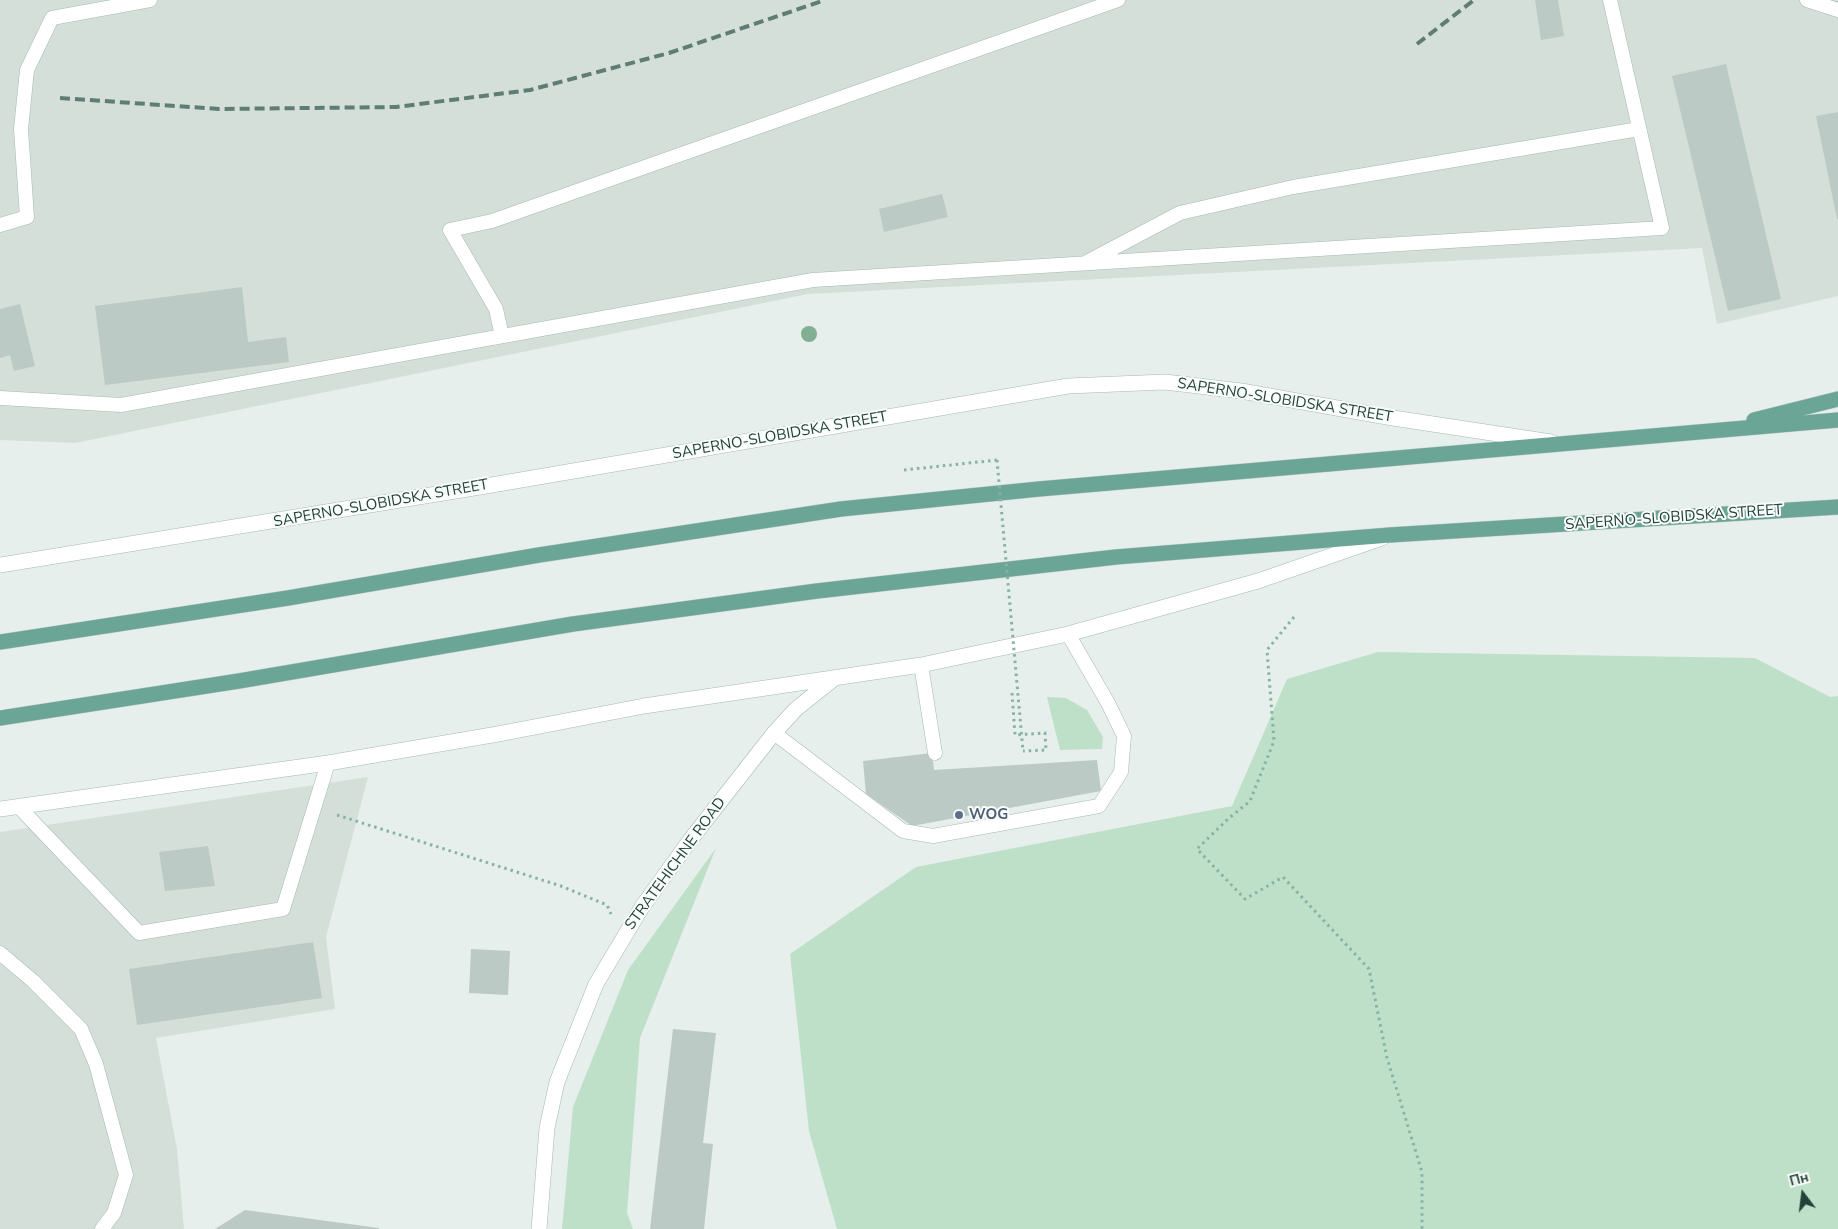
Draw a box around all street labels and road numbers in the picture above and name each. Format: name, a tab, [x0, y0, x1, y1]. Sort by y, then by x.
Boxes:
street label: SAPERNO-SLOBIDSKA STREET	[1176, 375, 1394, 427]
street label: SAPERNO-SLOBIDSKA STREET	[671, 408, 889, 464]
street label: SAPERNO-SLOBIDSKA STREET	[272, 476, 490, 532]
street label: SAPERNO-SLOBIDSKA STREET	[1565, 501, 1783, 535]
street label: STRATEHICHNE ROAD	[622, 794, 730, 934]

